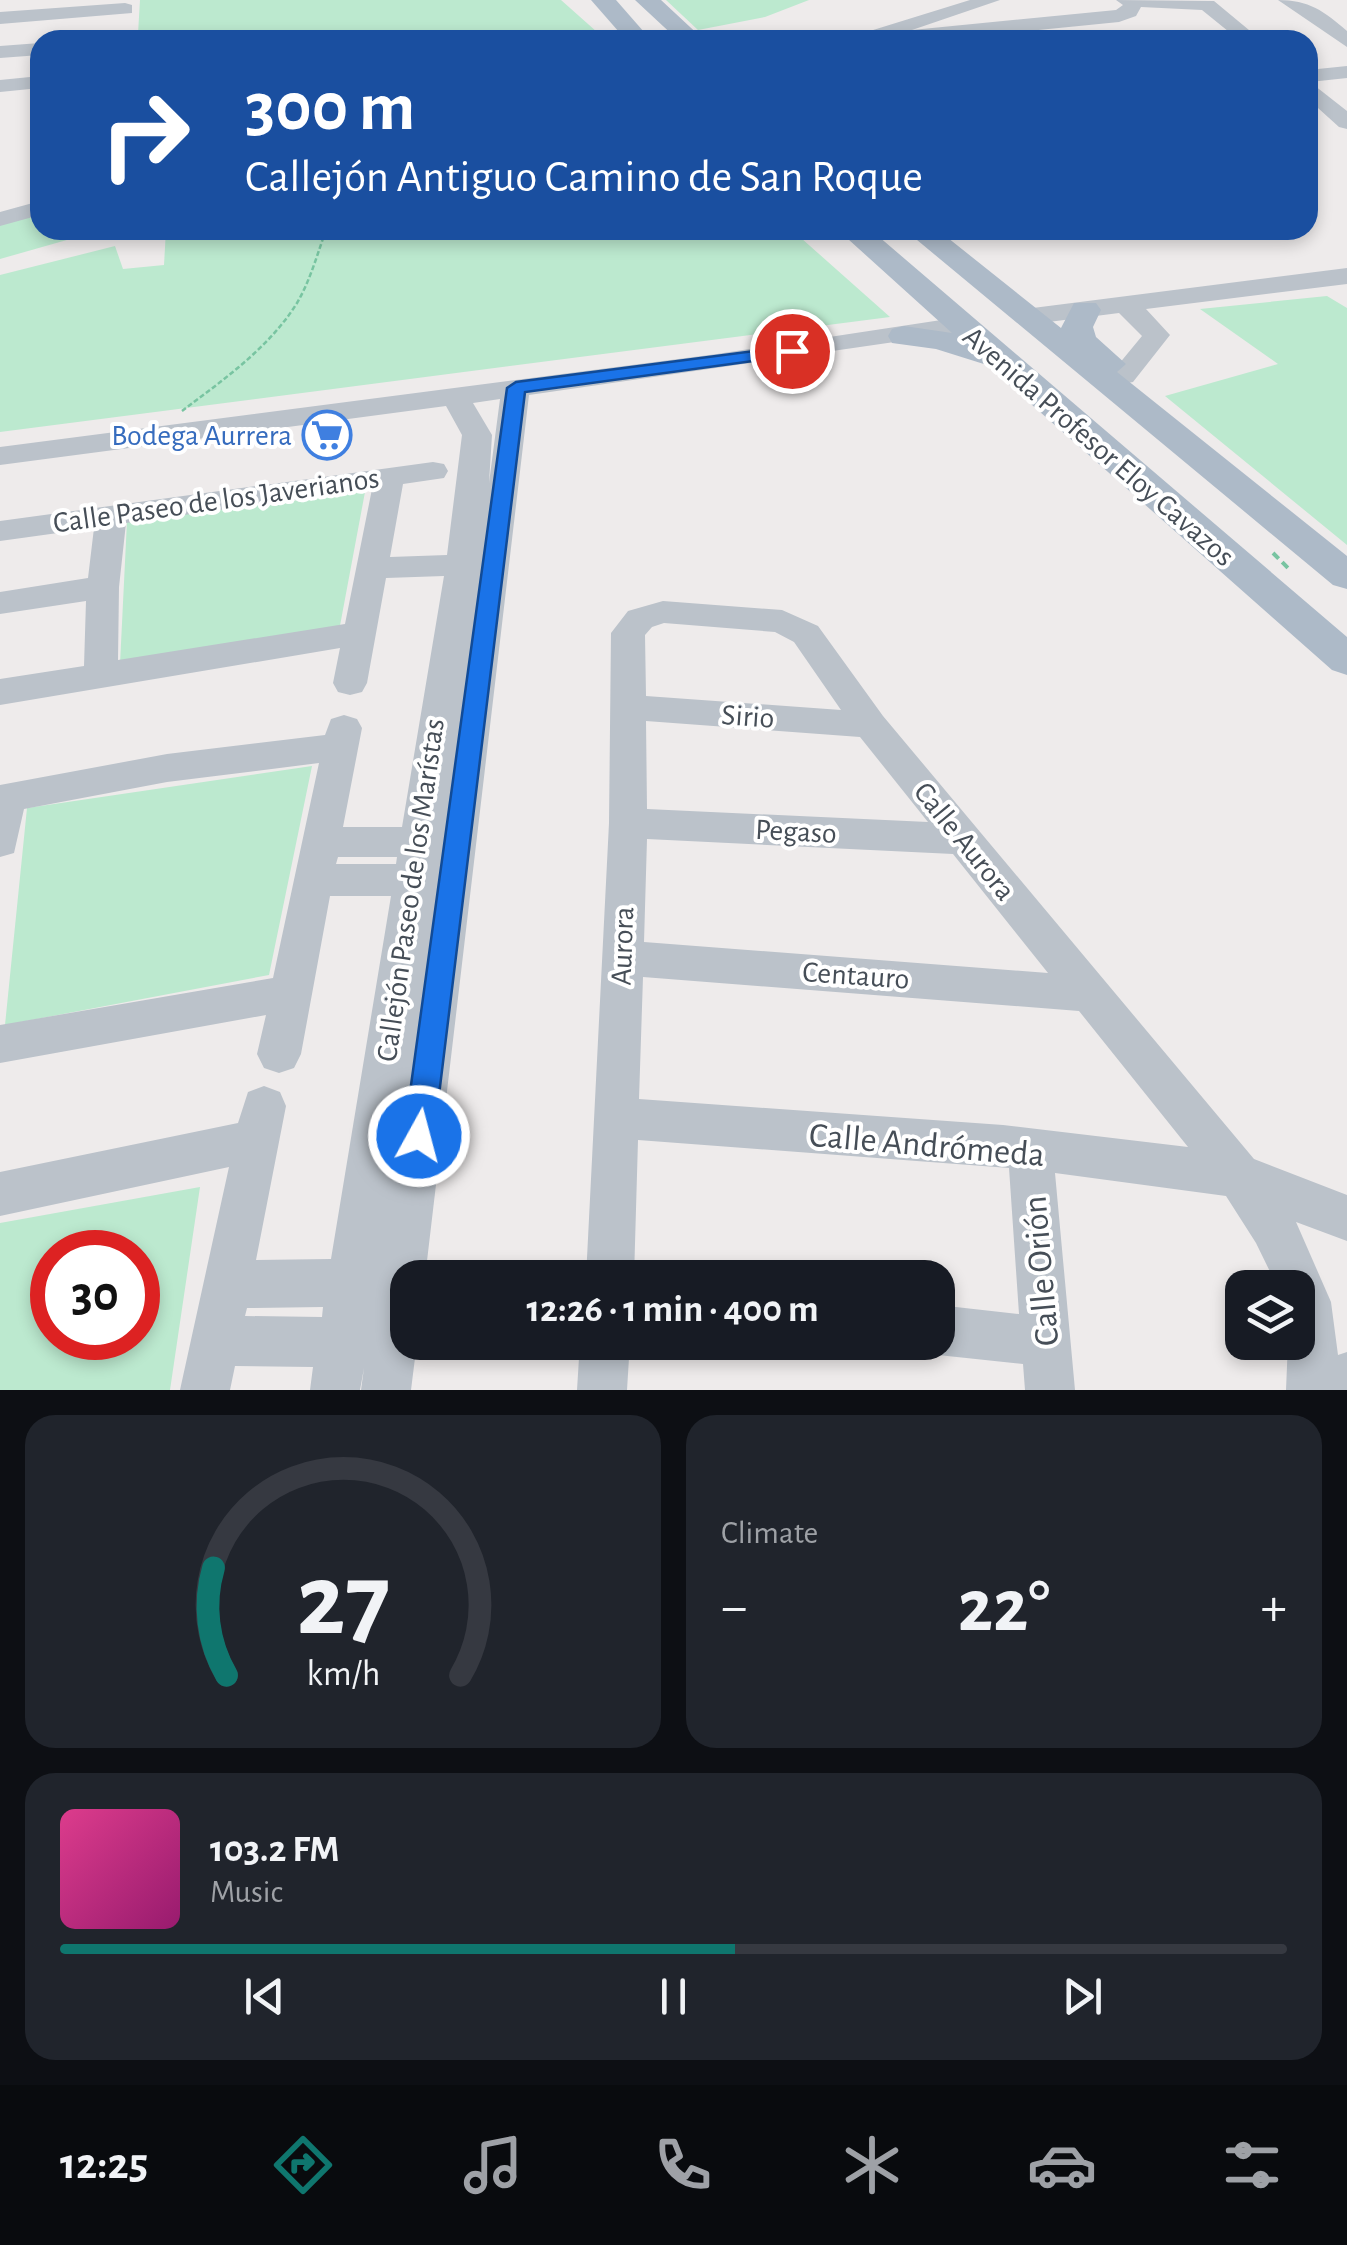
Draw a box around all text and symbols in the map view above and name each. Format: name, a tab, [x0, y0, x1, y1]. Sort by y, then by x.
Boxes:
icon: right	[80, 70, 210, 200]
text: 300 m	[245, 73, 415, 143]
text: Callejón Antiguo Camino de San Roque	[245, 155, 923, 200]
pin	[750, 309, 835, 394]
street label: Avenida Profesor Eloy Cavazos	[957, 321, 1240, 572]
icon: arrive	[765, 324, 820, 379]
supermarket icon: Bodega Aurrera	[301, 409, 353, 461]
place label: Bodega Aurrera	[111, 421, 292, 451]
street label: Calle Paseo de los Javerianos	[51, 463, 381, 539]
street label: Sirio	[720, 700, 775, 734]
street label: Callejón Paseo de los Marístas	[372, 717, 450, 1064]
street label: Calle Aurora	[908, 777, 1021, 906]
street label: Pegaso	[754, 815, 838, 849]
street label: Aurora	[607, 906, 639, 986]
street label: Centauro	[801, 957, 910, 995]
position arrow	[367, 1084, 471, 1188]
street label: Calle Andrómeda	[808, 1118, 1046, 1173]
street label: Calle Orión	[1018, 1194, 1065, 1347]
speed limit sign: 30	[30, 1230, 160, 1360]
map controls	[1225, 1270, 1315, 1360]
button: layers	[1225, 1270, 1315, 1360]
text: 12:26 · 1 min · 400 m	[526, 1291, 819, 1329]
text: Climate	[721, 1517, 818, 1549]
text: 27	[296, 1550, 390, 1654]
text: 22°	[958, 1570, 1050, 1645]
text: −	[721, 1580, 747, 1635]
text: +	[1261, 1580, 1287, 1635]
text: km/h	[306, 1656, 380, 1692]
text: 103.2 FM	[210, 1831, 339, 1869]
text: Music	[210, 1876, 283, 1908]
icon: previous	[237, 1969, 292, 2024]
icon: pause	[646, 1969, 701, 2024]
icon: next	[1055, 1969, 1110, 2024]
icon: directions	[268, 2130, 338, 2200]
icon: music	[458, 2130, 528, 2200]
icon: phone	[648, 2130, 718, 2200]
icon: climate	[837, 2130, 907, 2200]
icon: car	[1027, 2130, 1097, 2200]
icon: filters	[1217, 2130, 1287, 2200]
text: 12:25	[60, 2142, 148, 2187]

